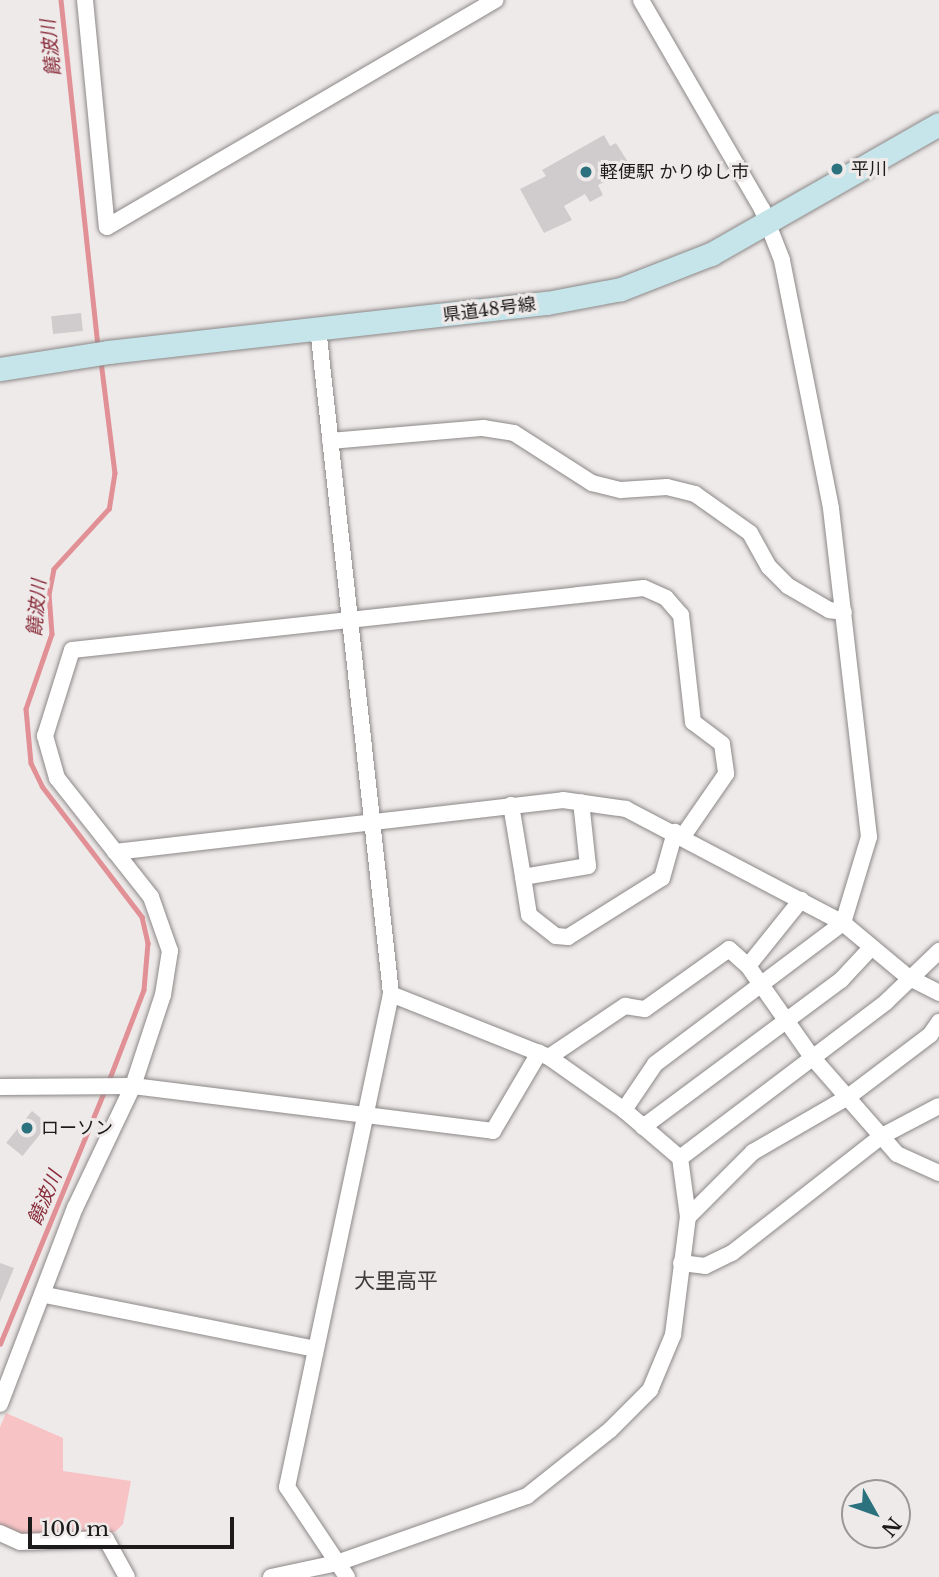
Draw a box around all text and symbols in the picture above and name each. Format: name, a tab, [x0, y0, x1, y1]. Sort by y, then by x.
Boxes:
water label: 饒波川	[37, 18, 65, 78]
place label: 平川	[851, 158, 887, 180]
place label: 軽便駅 かりゆし市	[600, 161, 749, 183]
marker: 平川	[829, 161, 845, 177]
marker: 軽便駅 かりゆし市	[578, 164, 594, 180]
street label: 県道48号線	[441, 294, 537, 326]
water label: 饒波川	[23, 579, 51, 637]
place label: ローソン	[41, 1117, 113, 1139]
marker: ローソン	[19, 1120, 35, 1136]
water label: 饒波川	[23, 1167, 67, 1229]
district label: 大里高平	[354, 1268, 438, 1294]
north arrow	[841, 1479, 911, 1549]
scale bar	[32, 1504, 238, 1548]
text: N	[876, 1512, 905, 1541]
text: 100 m	[41, 1516, 109, 1542]

